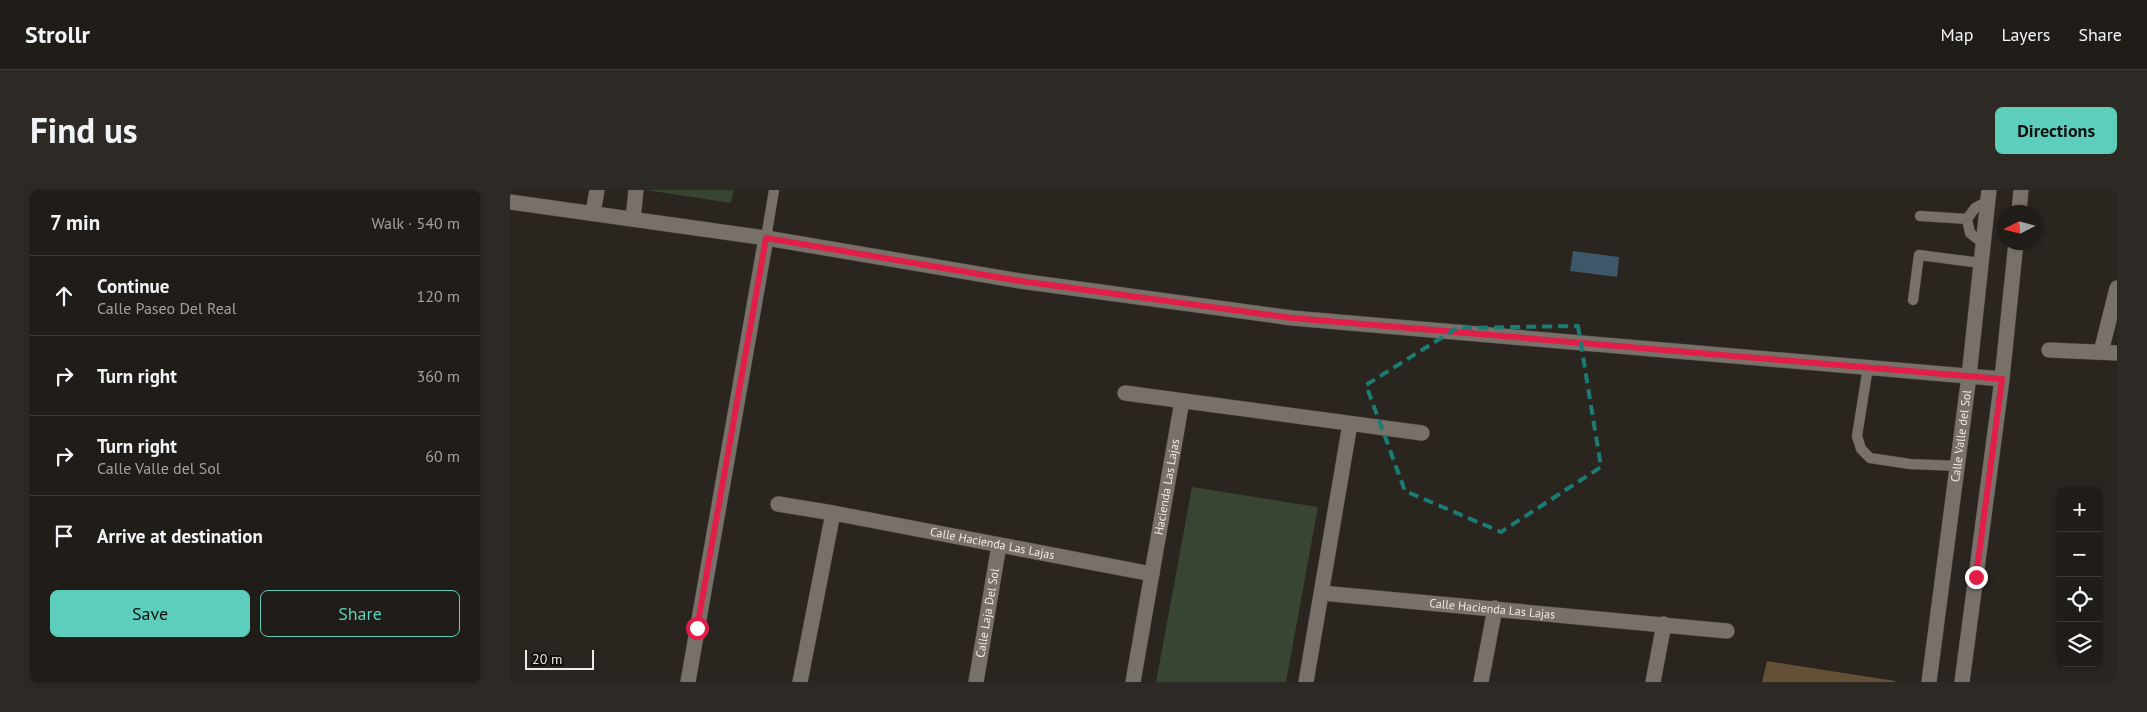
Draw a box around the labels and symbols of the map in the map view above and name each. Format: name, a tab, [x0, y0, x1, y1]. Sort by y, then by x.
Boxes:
north arrow	[1997, 205, 2042, 250]
street label: Calle Valle del Sol	[1947, 389, 1974, 483]
street label: Hacienda Las Lajas	[1151, 438, 1182, 536]
street label: Calle Hacienda Las Lajas	[929, 524, 1056, 562]
route end	[1965, 566, 1988, 589]
street label: Calle Laja Del Sol	[972, 567, 1002, 659]
street label: Calle Hacienda Las Lajas	[1429, 595, 1556, 622]
route start	[686, 617, 709, 640]
scale bar	[525, 647, 594, 670]

